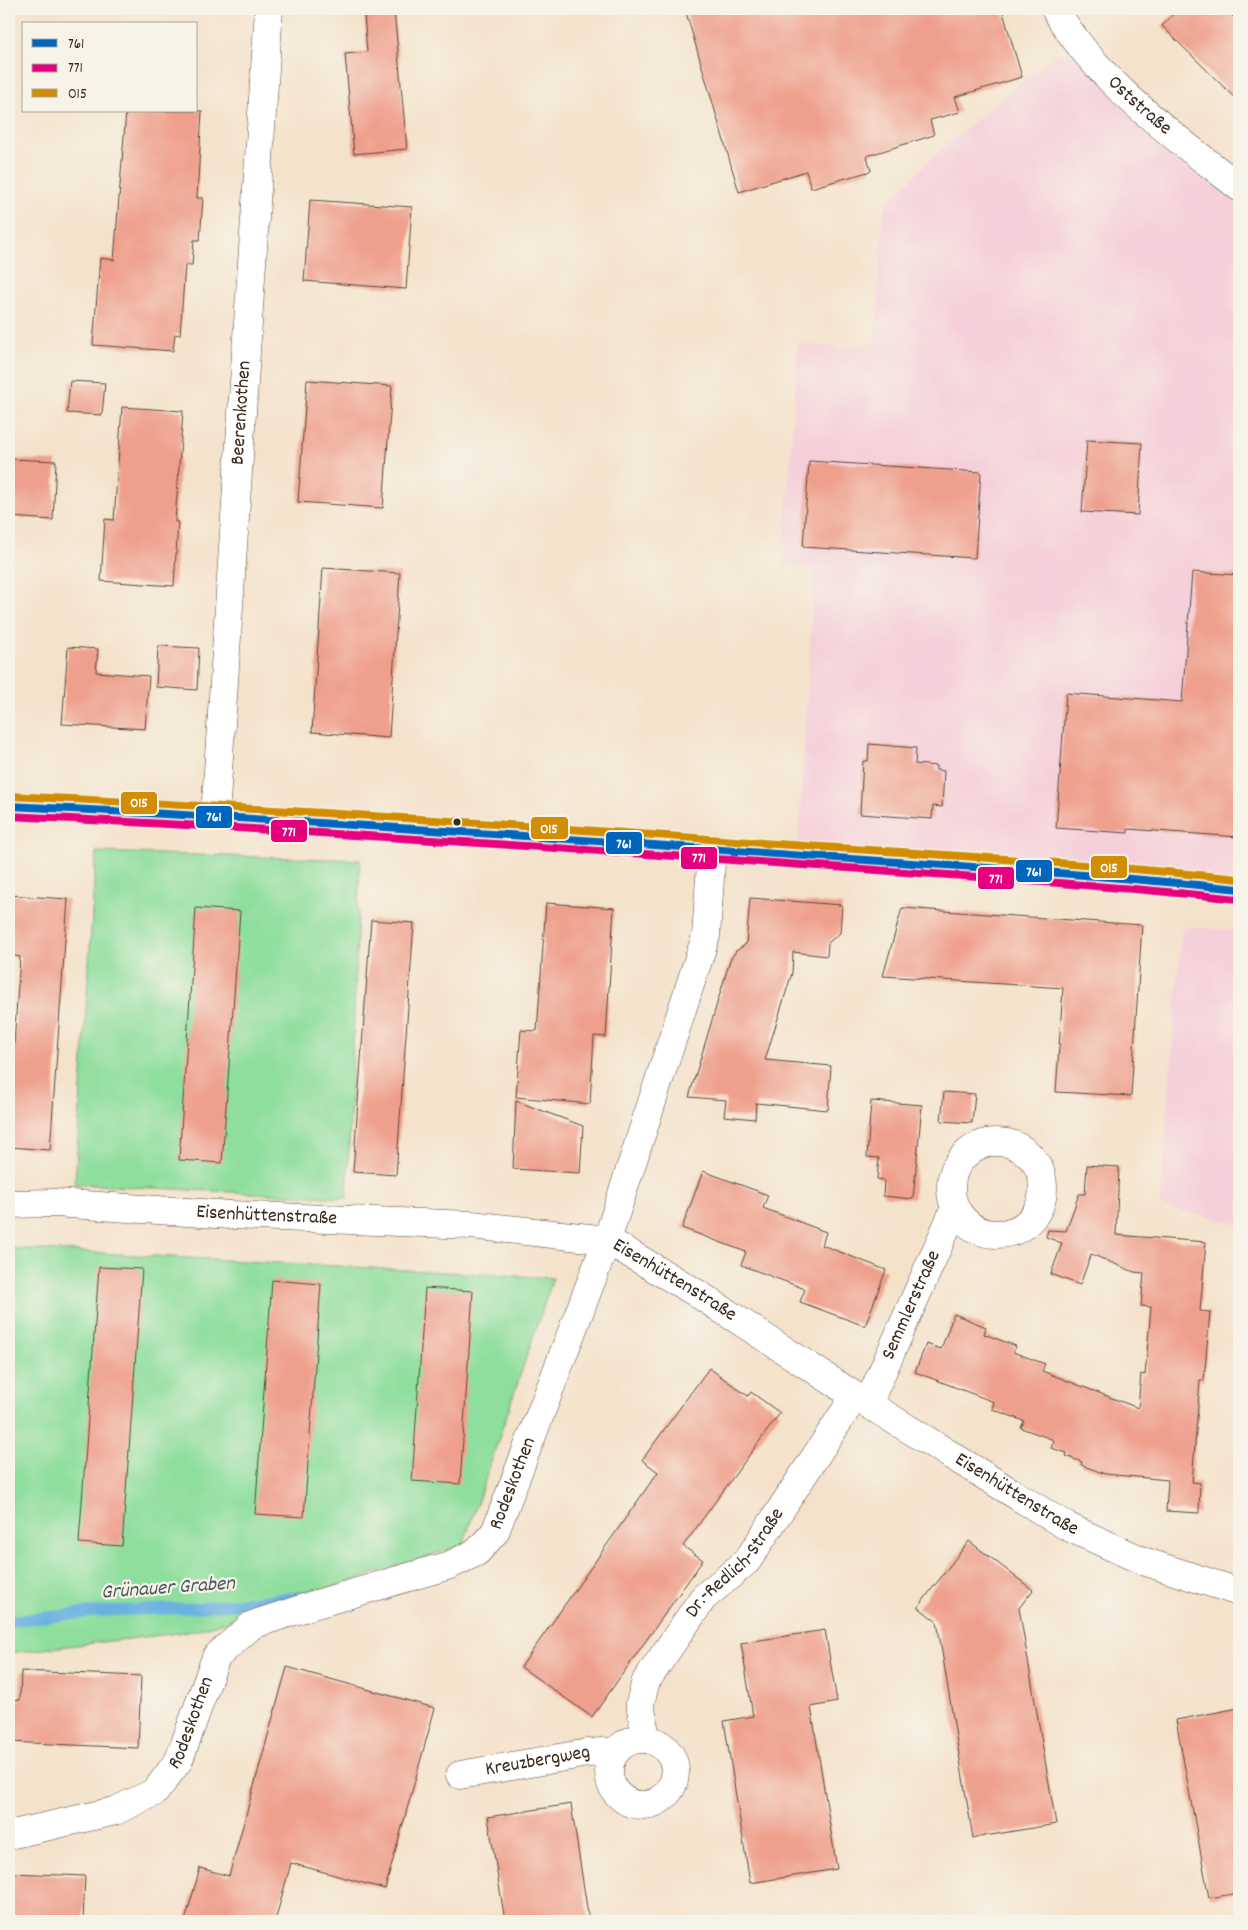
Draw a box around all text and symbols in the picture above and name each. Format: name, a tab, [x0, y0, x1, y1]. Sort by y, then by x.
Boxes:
legend	[22, 22, 198, 112]
text: 761	[68, 34, 84, 56]
text: 771	[68, 58, 83, 80]
street label: Oststraße	[1100, 70, 1178, 143]
text: O15	[68, 84, 87, 106]
street label: Beerenkothen	[225, 360, 259, 466]
line badge: O15	[120, 791, 158, 815]
text: O15	[130, 794, 148, 814]
line badge: 761	[195, 805, 233, 829]
text: 761	[206, 808, 222, 828]
line badge: O15	[530, 816, 569, 840]
unlabelled marker	[452, 817, 462, 827]
line badge: 771	[270, 819, 308, 843]
text: O15	[540, 820, 558, 840]
text: 771	[282, 823, 296, 843]
line badge: 761	[605, 831, 643, 855]
text: 761	[616, 835, 632, 855]
line badge: 771	[680, 846, 718, 870]
text: 771	[692, 849, 706, 869]
line badge: O15	[1090, 855, 1128, 879]
line badge: 761	[1015, 859, 1053, 883]
text: O15	[1100, 859, 1118, 879]
text: 761	[1026, 863, 1042, 883]
line badge: 771	[977, 866, 1015, 890]
text: 771	[989, 870, 1003, 890]
street label: Eisenhüttenstraße	[195, 1199, 338, 1233]
street label: Eisenhüttenstraße	[607, 1232, 742, 1329]
street label: Semmlerstraße	[875, 1246, 948, 1364]
street label: Rodeskothen	[483, 1433, 544, 1534]
street label: Eisenhüttenstraße	[949, 1447, 1083, 1544]
street label: Dr.-Redlich-Straße	[679, 1503, 792, 1624]
water label: Grünauer Graben	[100, 1569, 237, 1609]
street label: Rodeskothen	[162, 1673, 222, 1776]
street label: Kreuzbergweg	[483, 1739, 592, 1784]

